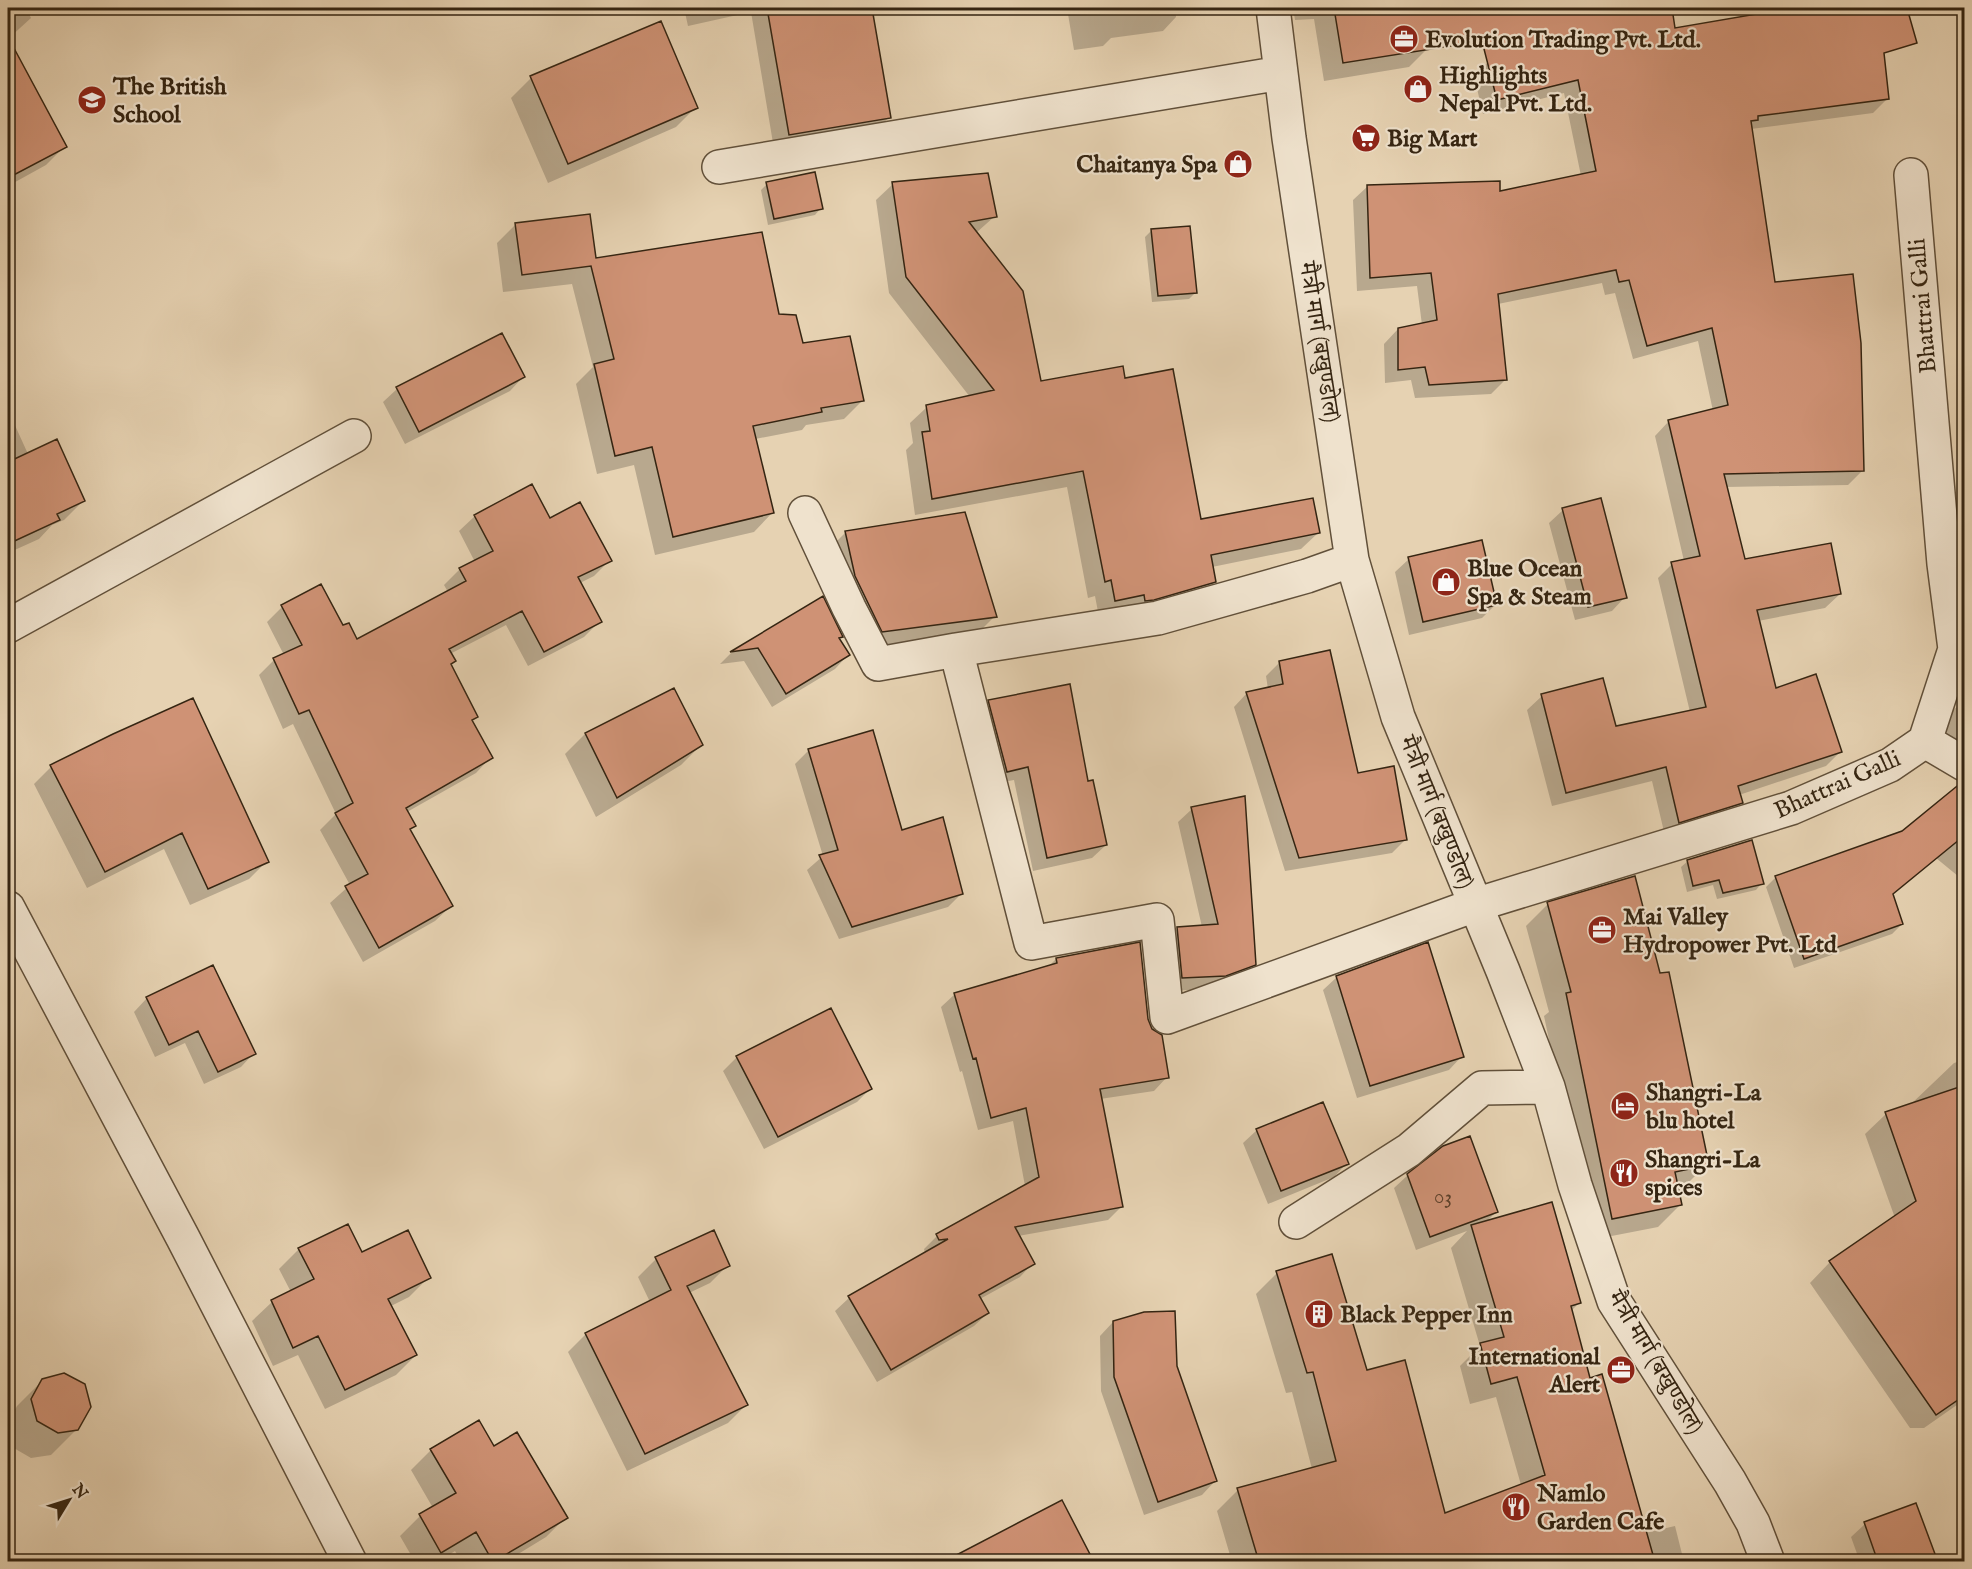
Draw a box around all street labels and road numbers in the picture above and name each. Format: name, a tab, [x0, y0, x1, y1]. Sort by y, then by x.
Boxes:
street label: Bhattrai Galli	[1902, 237, 1945, 375]
street label: मैत्री मार्ग (बखुण्डोल)	[1290, 259, 1347, 425]
street label: मैत्री मार्ग (बखुण्डोल)	[1390, 730, 1480, 894]
street label: Bhattrai Galli	[1769, 744, 1906, 827]
street label: मैत्री मार्ग (बखुण्डोल)	[1599, 1284, 1710, 1440]

